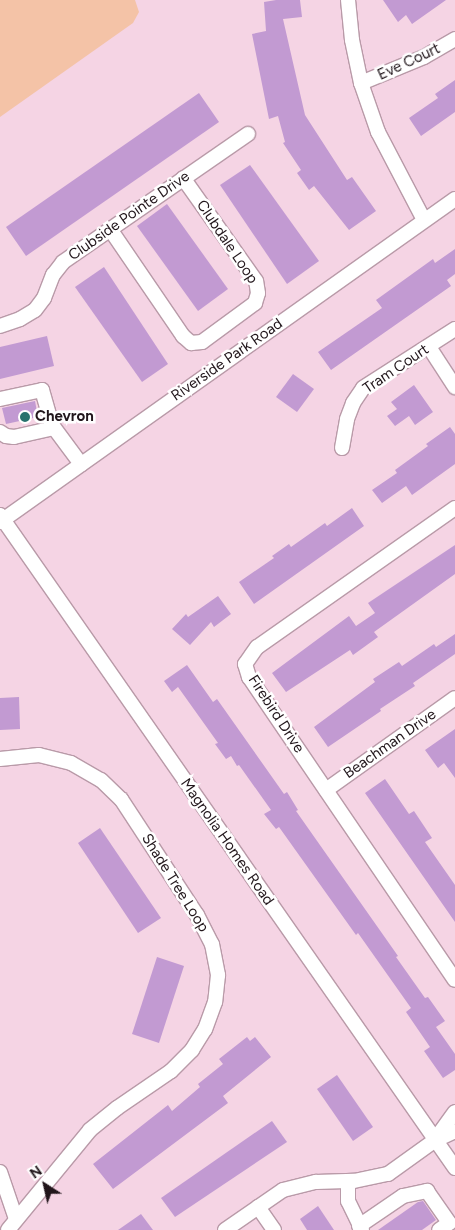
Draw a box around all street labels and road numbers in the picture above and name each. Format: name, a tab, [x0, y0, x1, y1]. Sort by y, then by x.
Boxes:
street label: Eve Court	[375, 40, 443, 84]
street label: Clubside Pointe Drive	[65, 167, 193, 265]
street label: Clubdale Loop	[192, 197, 262, 287]
street label: Riverside Park Road	[168, 315, 286, 405]
street label: Tram Court	[360, 340, 432, 398]
street label: Firebird Drive	[244, 672, 308, 756]
street label: Beachman Drive	[340, 705, 440, 783]
street label: Magnolia Homes Road	[176, 775, 278, 909]
street label: Shade Tree Loop	[138, 830, 212, 936]

